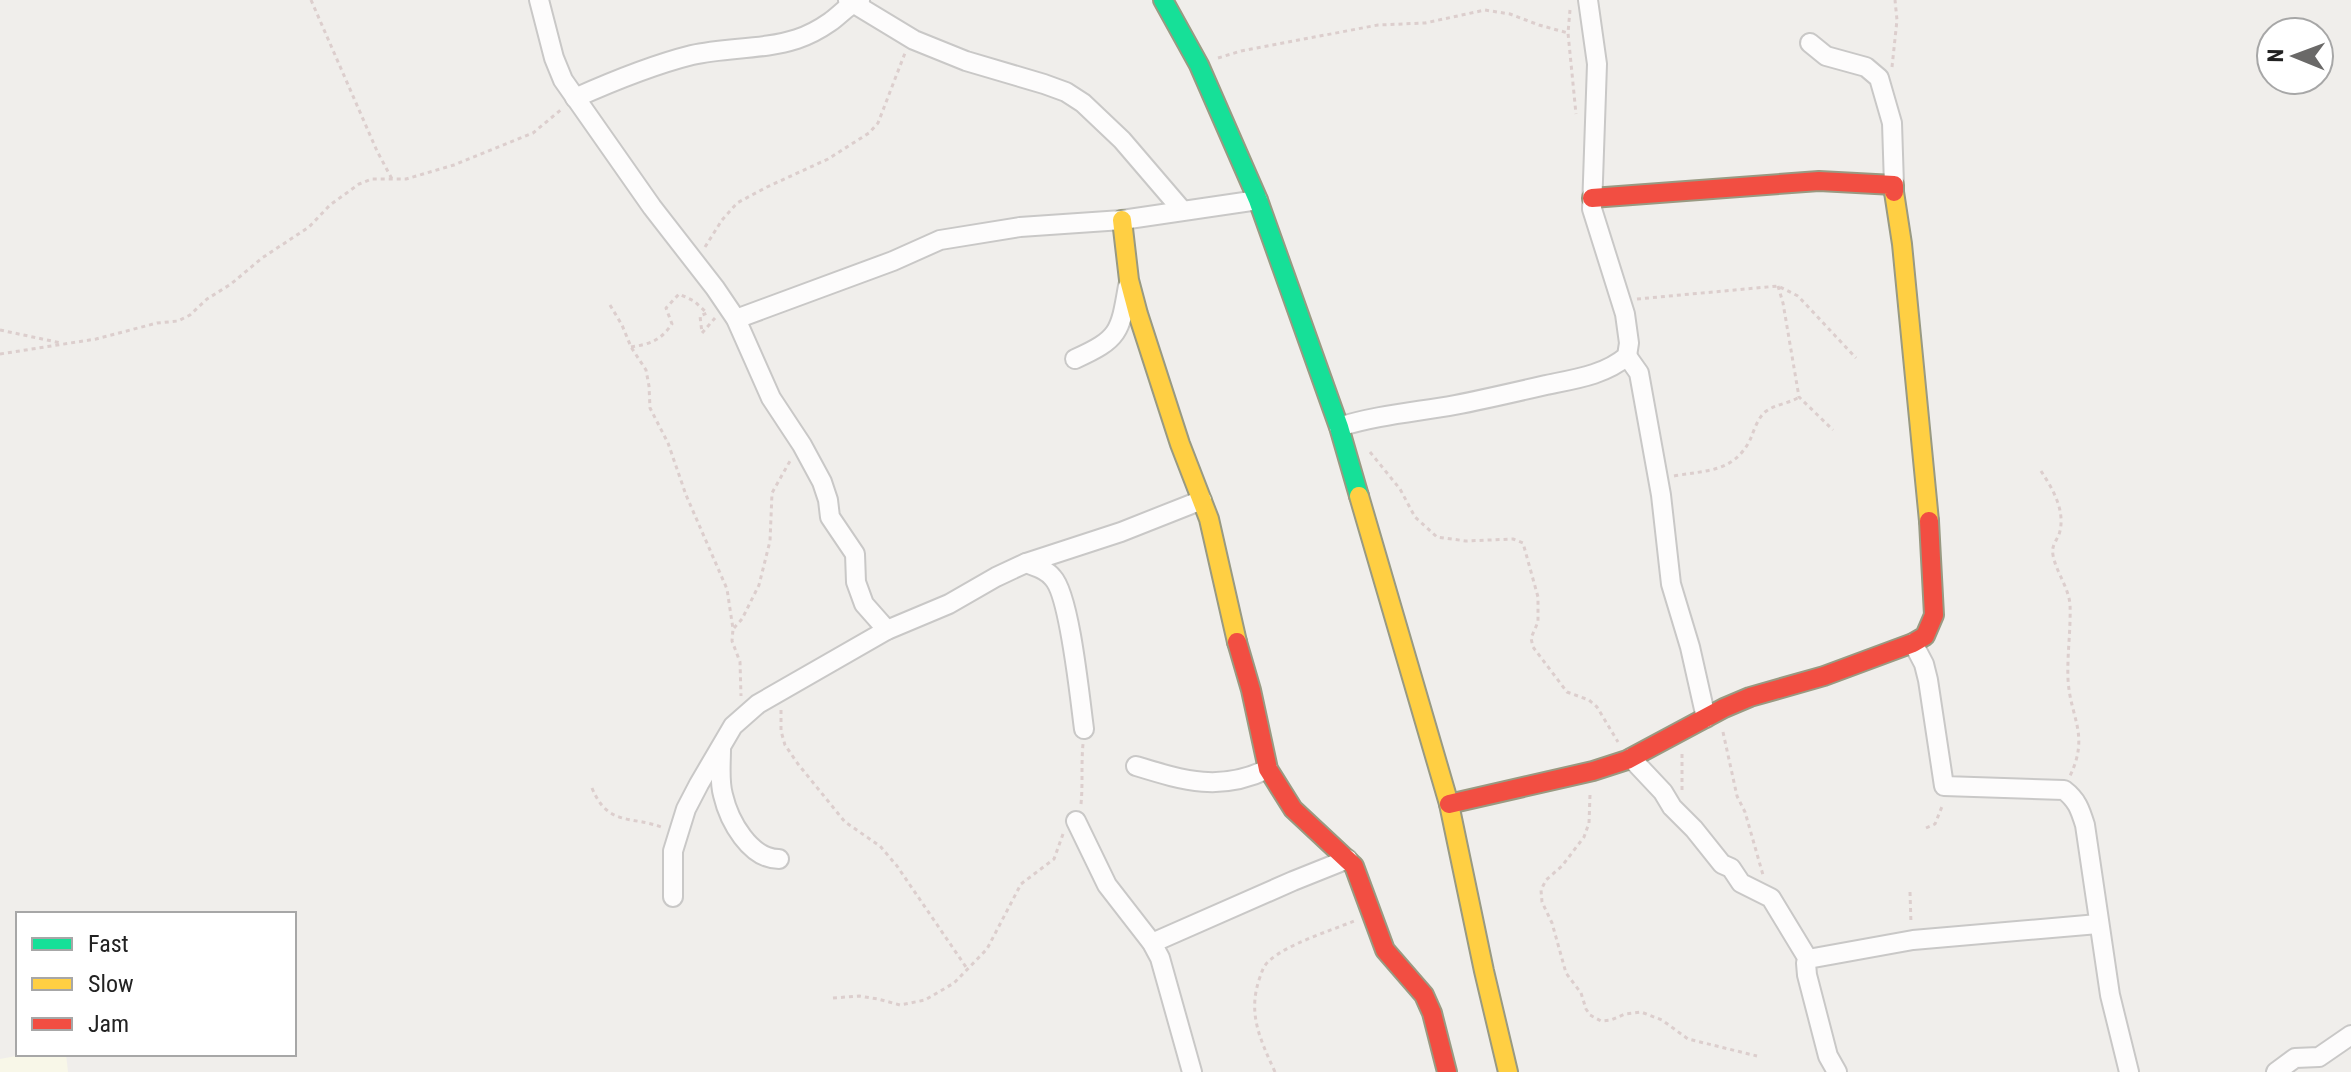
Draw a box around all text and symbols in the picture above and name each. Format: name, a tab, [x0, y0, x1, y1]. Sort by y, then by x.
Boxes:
north arrow	[2255, 16, 2335, 96]
text: N	[2263, 49, 2288, 63]
legend	[16, 912, 296, 1056]
text: Fast	[88, 930, 129, 958]
text: Slow	[88, 970, 134, 998]
text: Jam	[88, 1010, 129, 1038]

